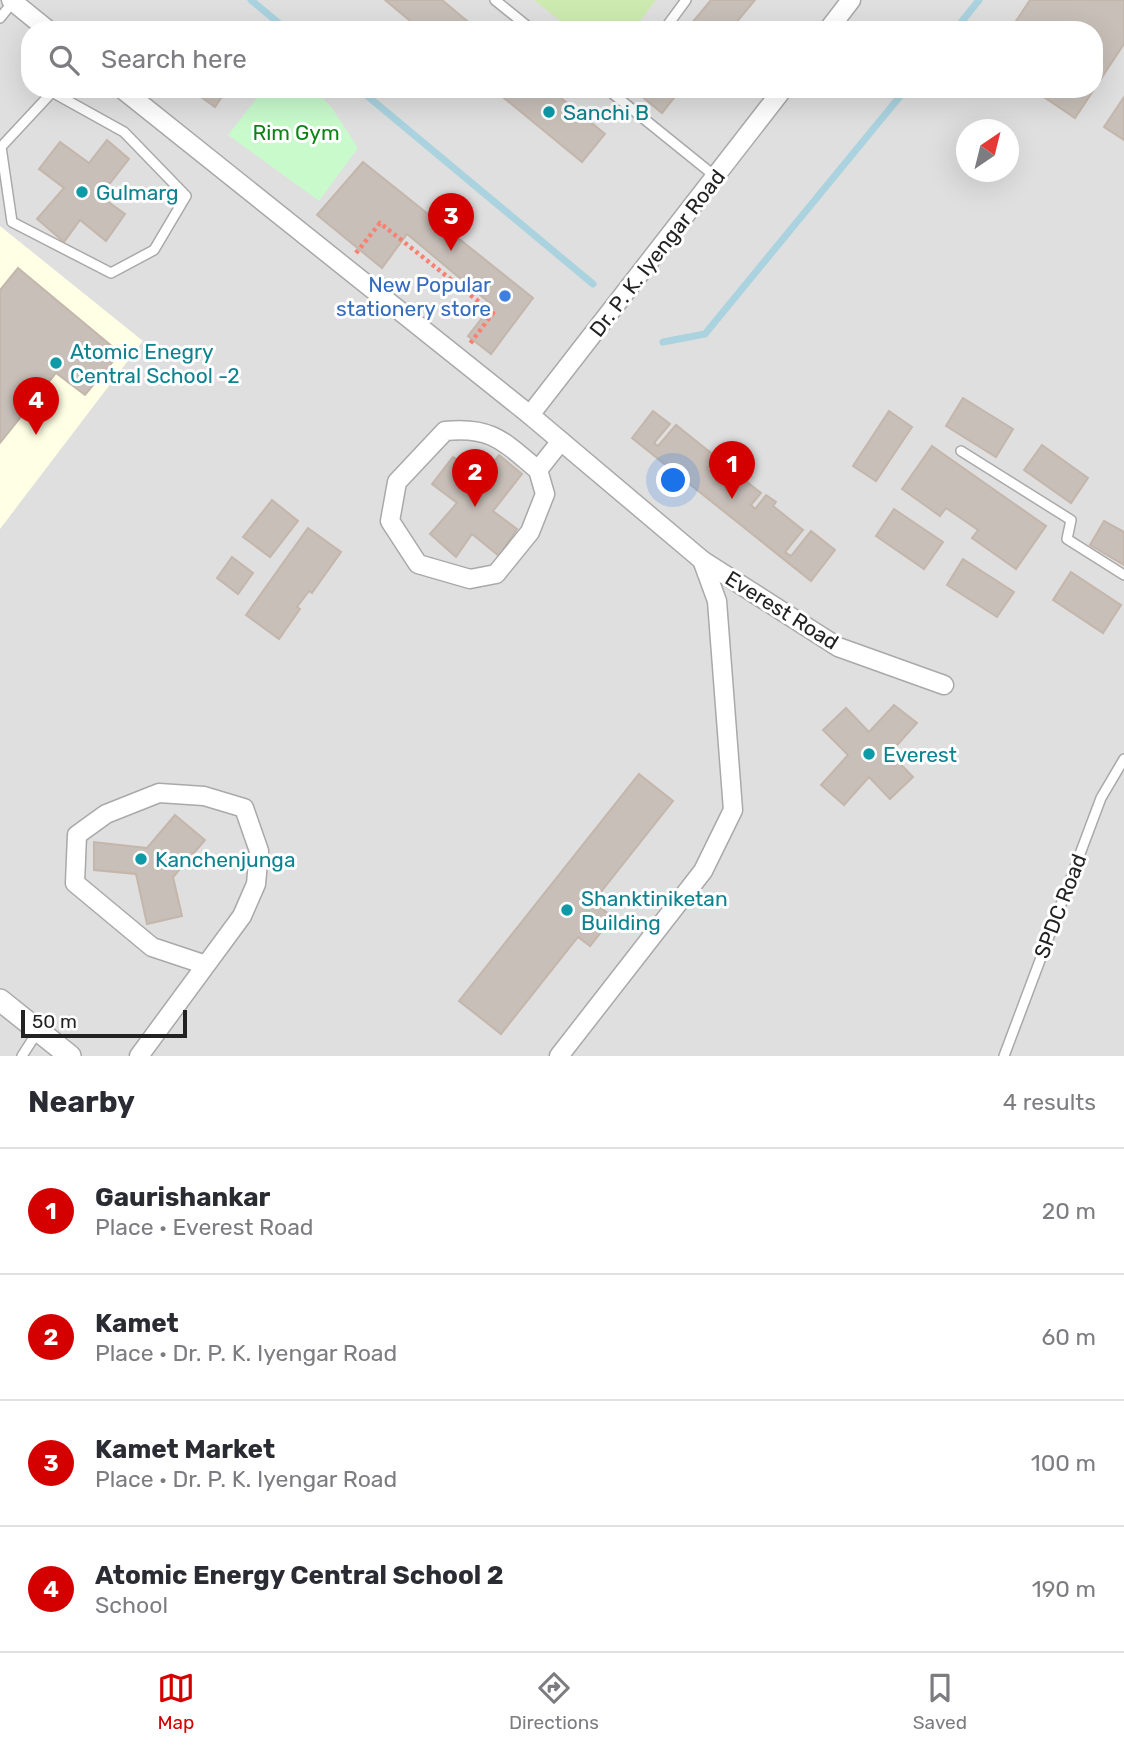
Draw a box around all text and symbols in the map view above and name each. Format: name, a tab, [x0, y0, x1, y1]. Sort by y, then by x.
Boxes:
search box	[21, 21, 1103, 98]
icon: search	[45, 41, 83, 79]
text: Search here	[101, 44, 247, 75]
place label: Sanchi B	[563, 100, 649, 125]
marker: Sanchi B	[541, 104, 557, 120]
north arrow	[956, 119, 1019, 182]
park label: Rim Gym	[252, 120, 340, 145]
street label: Dr. P. K. Iyengar Road	[584, 164, 730, 342]
place label: Gulmarg	[96, 180, 179, 205]
marker: Gulmarg	[74, 184, 90, 200]
pin: 3	[428, 193, 474, 251]
place label: New Popular stationery store	[336, 272, 491, 321]
marker: New Popular stationery store	[497, 288, 513, 304]
place label: Atomic Enegry Central School -2	[70, 339, 240, 388]
marker: Atomic Enegry Central School -2	[48, 355, 64, 371]
pin: 4	[13, 377, 59, 435]
pin: 1	[709, 441, 755, 499]
pin: 2	[452, 449, 498, 507]
your location	[656, 463, 690, 497]
street label: Everest Road	[721, 565, 843, 655]
place label: Everest	[883, 742, 957, 767]
marker: Everest	[861, 746, 877, 762]
place label: Kanchenjunga	[155, 847, 296, 872]
street label: SPDC Road	[1029, 850, 1091, 962]
marker: Kanchenjunga	[133, 851, 149, 867]
place label: Shanktiniketan Building	[581, 886, 728, 935]
marker: Shanktiniketan Building	[559, 902, 575, 918]
scale bar	[21, 1007, 187, 1039]
text: 50 m	[32, 1010, 77, 1033]
text: Nearby	[28, 1084, 135, 1120]
text: 4 results	[1003, 1088, 1096, 1116]
text: Gaurishankar	[95, 1182, 270, 1213]
text: 1	[45, 1197, 57, 1225]
text: 20 m	[1042, 1197, 1096, 1225]
text: Place · Everest Road	[95, 1213, 314, 1241]
text: Kamet	[95, 1308, 179, 1339]
text: 2	[44, 1323, 58, 1351]
text: 60 m	[1041, 1323, 1096, 1351]
text: Place · Dr. P. K. Iyengar Road	[95, 1339, 397, 1367]
text: Kamet Market	[95, 1434, 275, 1465]
text: 3	[43, 1449, 59, 1477]
text: 100 m	[1031, 1449, 1096, 1477]
text: Place · Dr. P. K. Iyengar Road	[95, 1465, 397, 1493]
text: Atomic Energy Central School 2	[95, 1560, 504, 1591]
text: 4	[43, 1575, 59, 1603]
text: 190 m	[1032, 1575, 1096, 1603]
text: School	[95, 1591, 168, 1619]
tab: Map	[157, 1669, 195, 1734]
tab: Directions	[509, 1669, 599, 1734]
tab: Saved	[913, 1669, 967, 1734]

